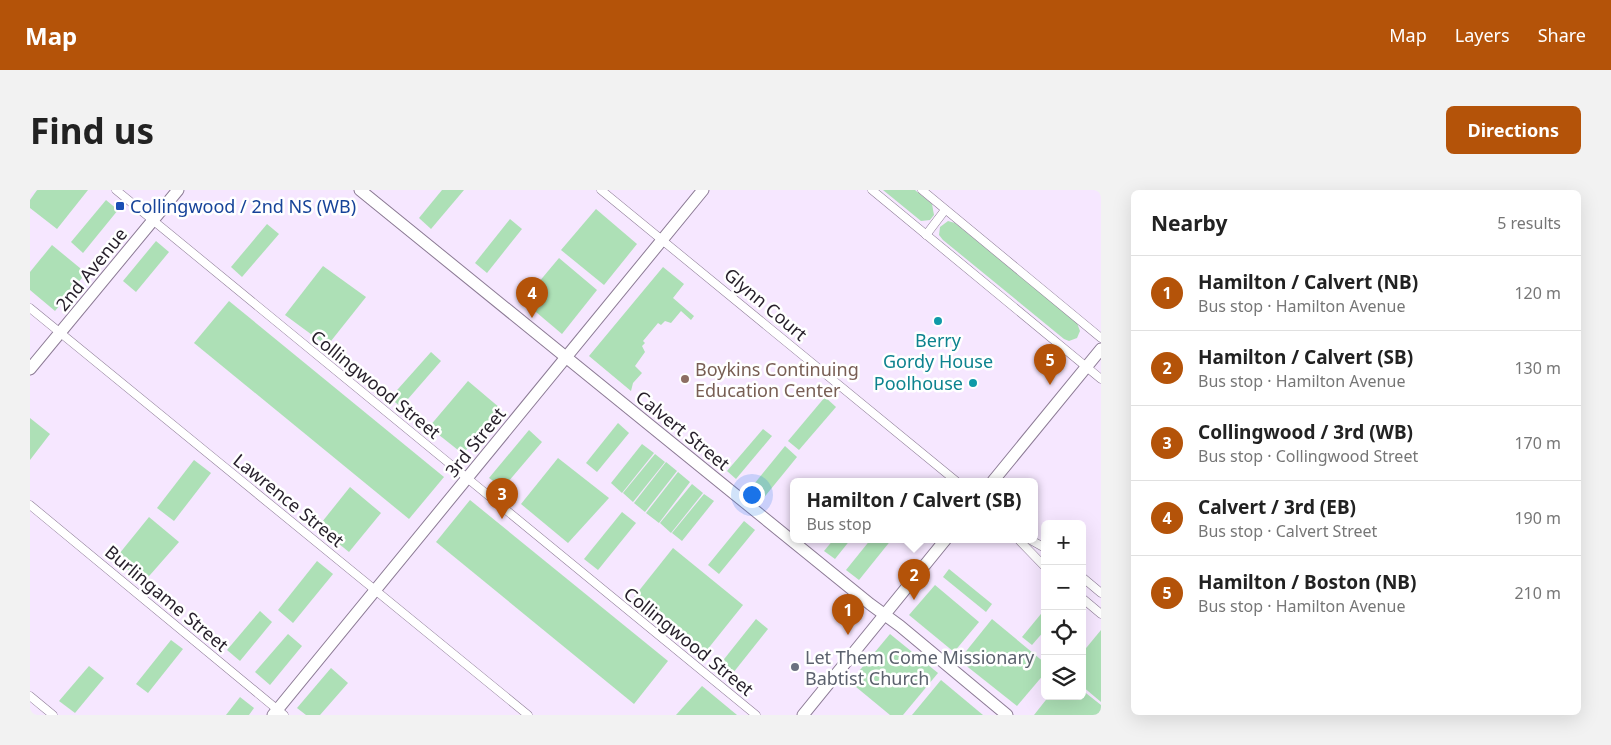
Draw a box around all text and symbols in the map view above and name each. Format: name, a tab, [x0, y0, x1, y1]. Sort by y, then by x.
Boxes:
text: Map	[25, 19, 77, 52]
text: Map	[1389, 23, 1427, 47]
text: Layers	[1455, 23, 1510, 47]
text: Share	[1538, 23, 1586, 47]
button: Directions	[1446, 106, 1581, 154]
text: Find us	[30, 107, 154, 154]
place label: Collingwood / 2nd NS (WB)	[130, 194, 356, 218]
marker: Collingwood / 2nd NS (WB)	[114, 200, 126, 212]
text: Nearby	[1151, 209, 1227, 237]
text: 5 results	[1497, 212, 1561, 234]
street label: 2nd Avenue	[50, 222, 132, 316]
street label: Glynn Court	[720, 262, 813, 346]
text: Hamilton / Calvert (NB)	[1198, 269, 1418, 295]
pin: 4	[516, 277, 548, 318]
text: 1	[1162, 282, 1172, 304]
text: 120 m	[1514, 282, 1561, 304]
text: Bus stop · Hamilton Avenue	[1198, 295, 1405, 317]
marker: Berry Gordy House	[932, 315, 944, 327]
street label: Collingwood Street	[306, 324, 446, 444]
place label: Berry Gordy House	[883, 328, 993, 373]
pin: 5	[1034, 344, 1066, 385]
text: Hamilton / Calvert (SB)	[1198, 344, 1413, 370]
place label: Boykins Continuing Education Center	[695, 357, 859, 402]
text: 2	[1162, 357, 1172, 379]
text: 130 m	[1514, 357, 1561, 379]
text: Bus stop · Hamilton Avenue	[1198, 370, 1405, 392]
place label: Poolhouse	[874, 371, 963, 395]
marker: Boykins Continuing Education Center	[679, 373, 691, 385]
marker: Poolhouse	[967, 377, 979, 389]
street label: Calvert Street	[631, 385, 735, 476]
street label: 3rd Street	[439, 402, 511, 482]
text: Collingwood / 3rd (WB)	[1198, 419, 1413, 445]
text: 3	[1162, 432, 1172, 454]
text: 170 m	[1514, 432, 1561, 454]
text: Bus stop · Collingwood Street	[1198, 445, 1418, 467]
street label: Lawrence Street	[229, 448, 350, 552]
pin: 3	[486, 478, 518, 519]
popup	[790, 478, 1038, 543]
your location	[739, 482, 765, 508]
text: Hamilton / Calvert (SB)	[806, 487, 1022, 513]
text: Calvert / 3rd (EB)	[1198, 494, 1356, 520]
text: 4	[1162, 507, 1172, 529]
text: 190 m	[1514, 507, 1561, 529]
text: Bus stop	[806, 513, 872, 535]
map controls	[1041, 520, 1086, 700]
button: +	[1041, 520, 1086, 565]
text: Bus stop · Calvert Street	[1198, 520, 1377, 542]
street label: Burlingame Street	[100, 539, 234, 657]
pin: 2	[898, 559, 930, 600]
button: −	[1041, 565, 1086, 610]
text: Hamilton / Boston (NB)	[1198, 569, 1416, 595]
street label: Collingwood Street	[619, 581, 759, 701]
text: 5	[1162, 582, 1172, 604]
text: 210 m	[1514, 582, 1561, 604]
pin: 1	[832, 594, 864, 635]
text: Bus stop · Hamilton Avenue	[1198, 595, 1405, 617]
button: locate	[1041, 610, 1086, 655]
place label: Let Them Come Missionary Babtist Church	[805, 645, 1035, 690]
button: layers	[1041, 655, 1086, 700]
marker: Let Them Come Missionary Babtist Church	[789, 661, 801, 673]

